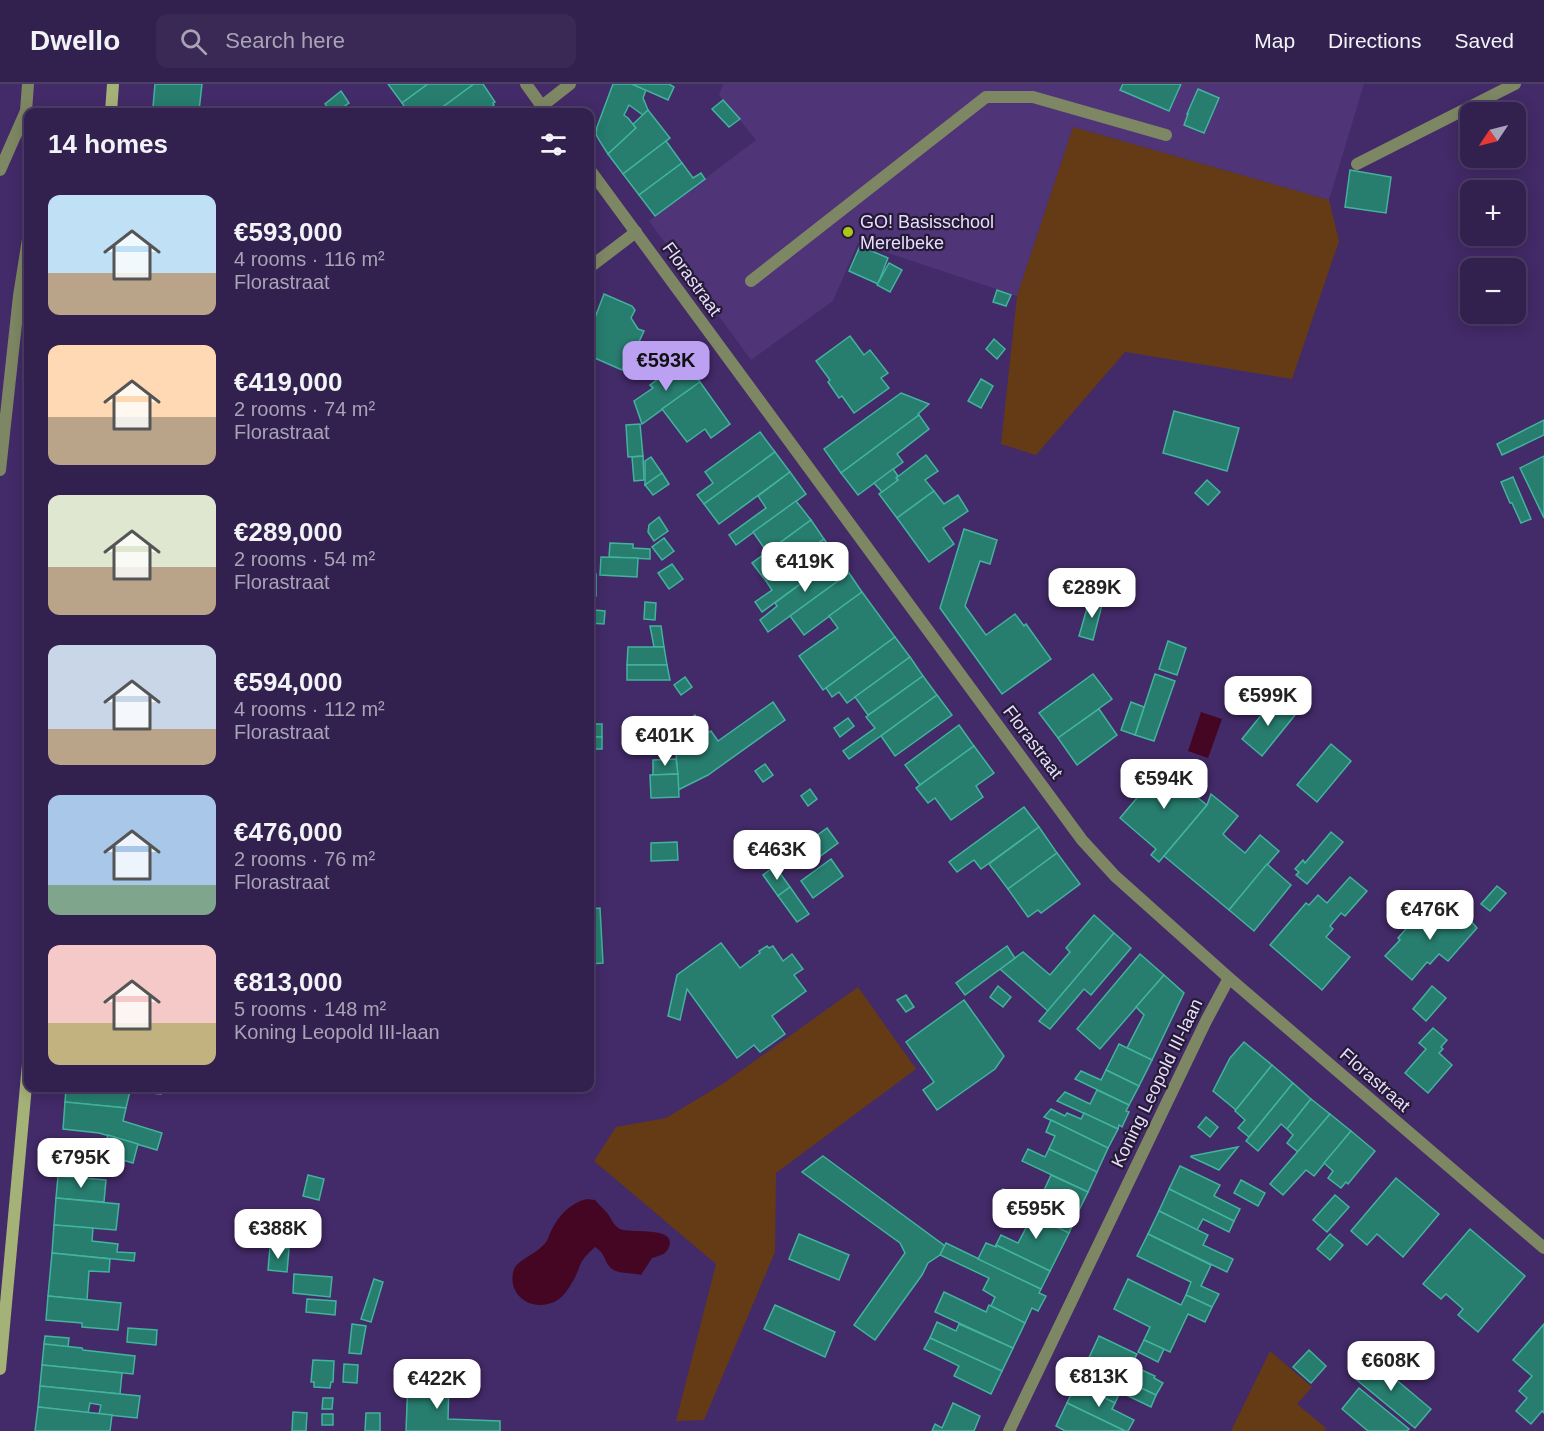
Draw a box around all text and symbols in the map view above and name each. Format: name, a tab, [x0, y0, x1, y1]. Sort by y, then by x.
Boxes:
search box	[156, 14, 576, 68]
text: Dwello	[30, 25, 120, 56]
icon: search	[177, 25, 210, 58]
text: Search here	[225, 28, 345, 53]
text: Map	[1254, 29, 1295, 52]
text: Directions	[1328, 29, 1421, 52]
text: Saved	[1454, 29, 1514, 52]
north arrow	[1460, 102, 1526, 168]
map controls	[1460, 102, 1526, 324]
icon: filters	[537, 128, 570, 161]
text: 14 homes	[48, 129, 168, 159]
button: +	[1460, 180, 1526, 246]
place label: GO! Basisschool Merelbeke	[860, 212, 994, 253]
text: €593,000	[234, 217, 342, 247]
icon: home	[96, 219, 168, 291]
marker: GO! Basisschool Merelbeke	[841, 225, 855, 239]
street label: Florastraat	[659, 238, 725, 320]
text: 4 rooms · 116 m²	[234, 248, 385, 270]
button: −	[1460, 258, 1526, 324]
text: Florastraat	[234, 271, 330, 293]
pin: €593K	[624, 341, 708, 392]
text: €593K	[637, 349, 695, 371]
text: €419,000	[234, 367, 342, 397]
icon: home	[96, 369, 168, 441]
text: 2 rooms · 74 m²	[234, 398, 375, 420]
text: Florastraat	[234, 421, 330, 443]
text: €289,000	[234, 517, 342, 547]
icon: home	[96, 519, 168, 591]
pin: €419K	[763, 542, 847, 593]
text: 2 rooms · 54 m²	[234, 548, 375, 570]
text: €419K	[776, 550, 834, 572]
pin: €289K	[1050, 568, 1134, 619]
text: Florastraat	[234, 571, 330, 593]
text: €289K	[1063, 576, 1121, 598]
text: €594,000	[234, 667, 342, 697]
icon: home	[96, 669, 168, 741]
pin: €599K	[1226, 676, 1310, 727]
text: €599K	[1239, 684, 1297, 706]
text: 4 rooms · 112 m²	[234, 698, 385, 720]
street label: Florastraat	[999, 702, 1067, 782]
pin: €401K	[623, 716, 707, 767]
text: Florastraat	[234, 721, 330, 743]
text: €401K	[636, 724, 694, 746]
pin: €594K	[1122, 759, 1206, 810]
text: €594K	[1135, 767, 1193, 789]
text: €476,000	[234, 817, 342, 847]
icon: home	[96, 819, 168, 891]
pin: €463K	[735, 830, 819, 881]
text: €463K	[748, 838, 806, 860]
text: 2 rooms · 76 m²	[234, 848, 375, 870]
text: Florastraat	[234, 871, 330, 893]
pin: €476K	[1388, 890, 1472, 941]
text: €476K	[1401, 898, 1459, 920]
text: €813,000	[234, 967, 342, 997]
icon: home	[96, 969, 168, 1041]
street label: Koning Leopold III-laan	[1107, 995, 1207, 1171]
text: 5 rooms · 148 m²	[234, 998, 386, 1020]
text: Koning Leopold III-laan	[234, 1021, 440, 1043]
street label: Florastraat	[1336, 1044, 1414, 1116]
pin: €795K	[39, 1138, 123, 1189]
text: €795K	[52, 1146, 110, 1168]
pin: €595K	[994, 1189, 1078, 1240]
text: €595K	[1007, 1197, 1065, 1219]
pin: €388K	[236, 1209, 320, 1260]
text: €388K	[249, 1217, 307, 1239]
pin: €608K	[1349, 1341, 1433, 1392]
text: €608K	[1362, 1349, 1420, 1371]
pin: €813K	[1057, 1357, 1141, 1408]
pin: €422K	[395, 1359, 479, 1410]
text: €813K	[1070, 1365, 1128, 1387]
text: €422K	[408, 1367, 466, 1389]

